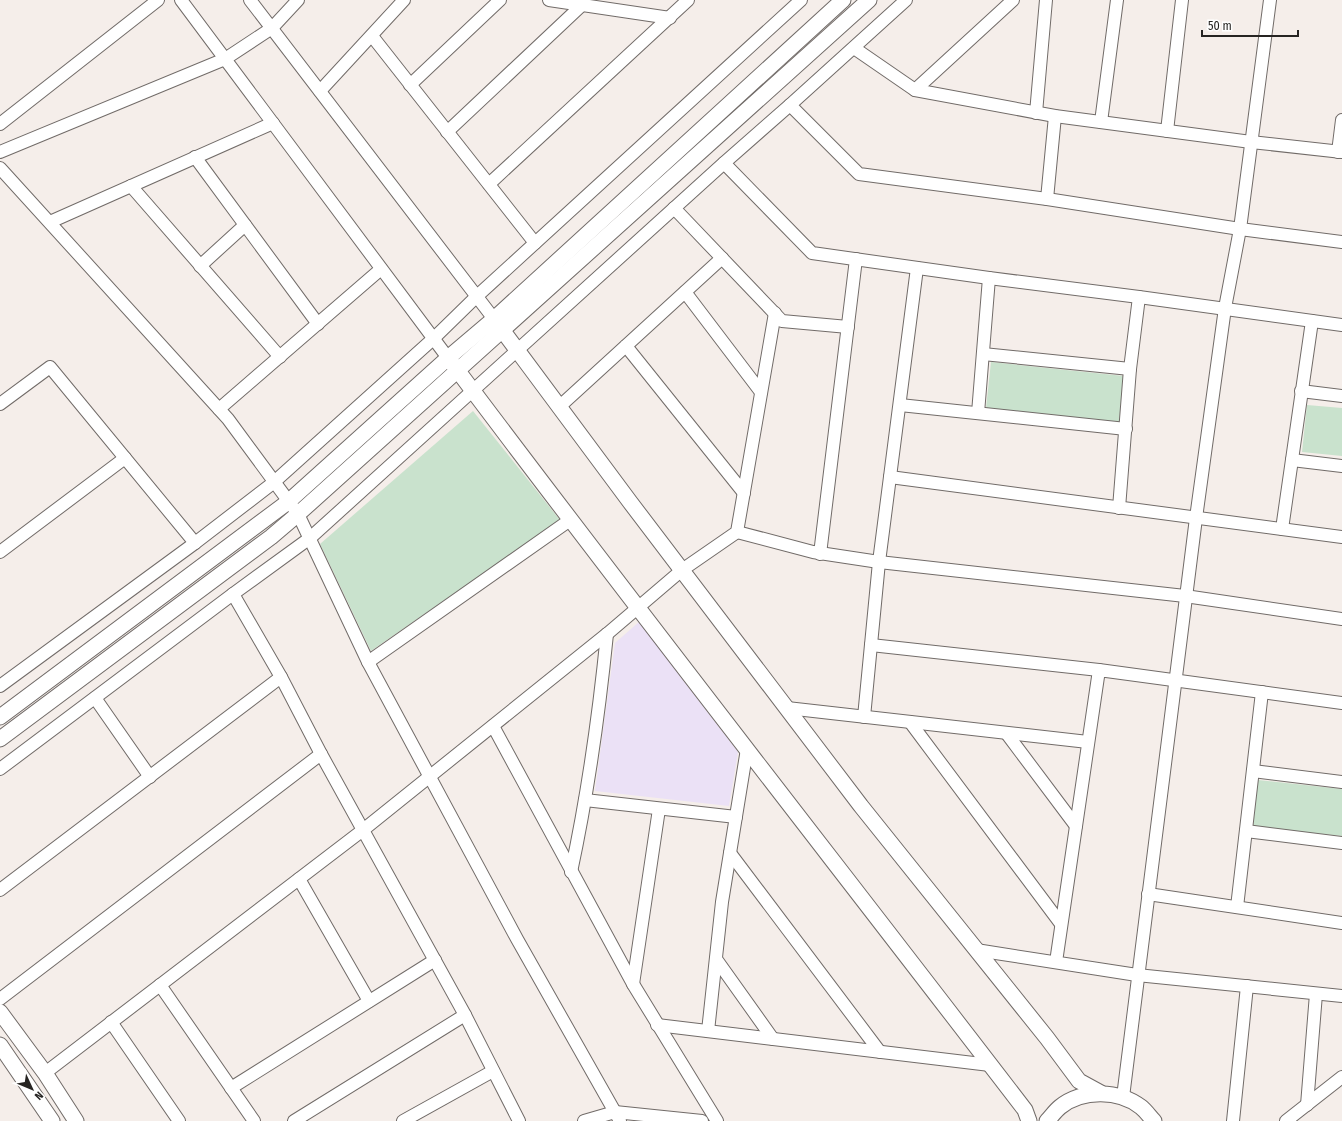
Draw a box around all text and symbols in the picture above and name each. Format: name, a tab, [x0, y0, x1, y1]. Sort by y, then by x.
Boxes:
scale bar	[1202, 12, 1298, 38]
text: 50 m	[1208, 19, 1232, 33]
north arrow	[12, 1069, 52, 1109]
text: N	[32, 1089, 46, 1102]

